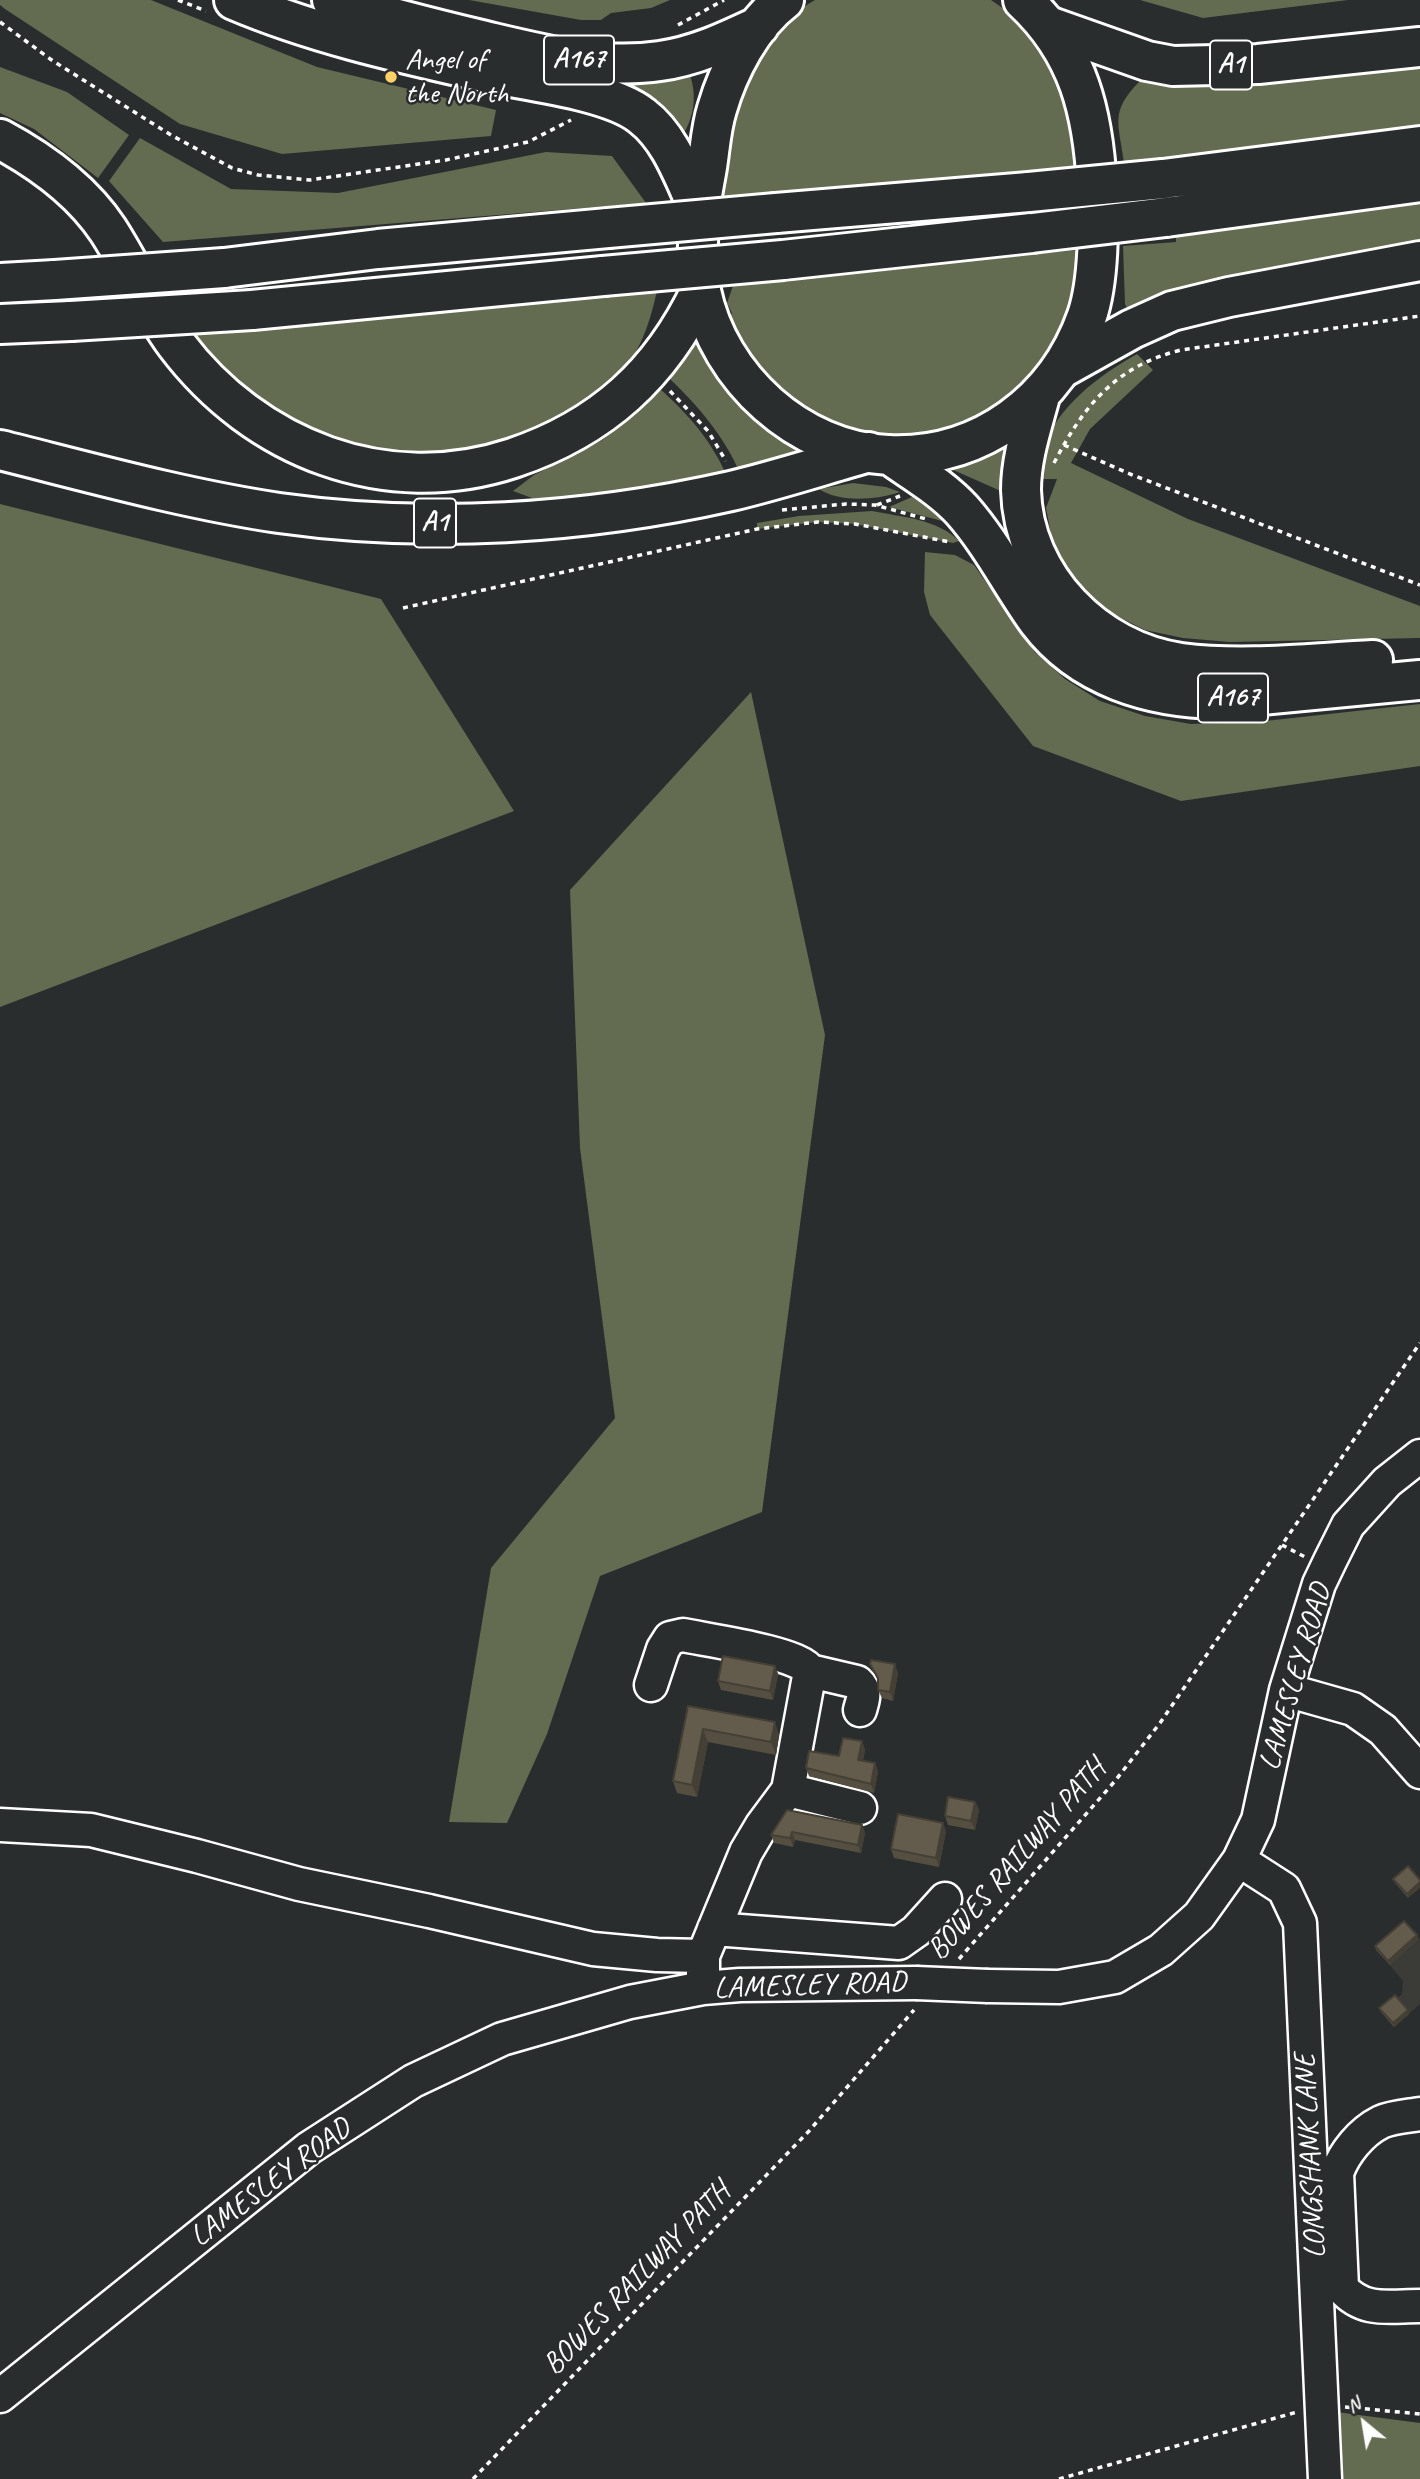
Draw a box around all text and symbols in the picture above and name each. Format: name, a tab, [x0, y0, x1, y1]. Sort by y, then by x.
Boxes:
road number: A167	[544, 36, 614, 84]
road number: A1	[1210, 41, 1252, 90]
place label: Angel of the North	[405, 42, 508, 112]
marker: Angel of the North	[383, 69, 399, 85]
road number: A1	[414, 498, 456, 548]
road number: A167	[1198, 674, 1268, 722]
street label: LAMESLEY ROAD	[1252, 1580, 1340, 1774]
street label: BOWES RAILWAY PATH	[920, 1752, 1114, 1968]
street label: LAMESLEY ROAD	[713, 1965, 907, 2007]
street label: LONGSHANK LANE	[1288, 2053, 1334, 2259]
street label: LAMESLEY ROAD	[183, 2111, 359, 2255]
street label: BOWES RAILWAY PATH	[536, 2175, 738, 2383]
north arrow	[1329, 2388, 1399, 2458]
text: N	[1342, 2391, 1365, 2418]

